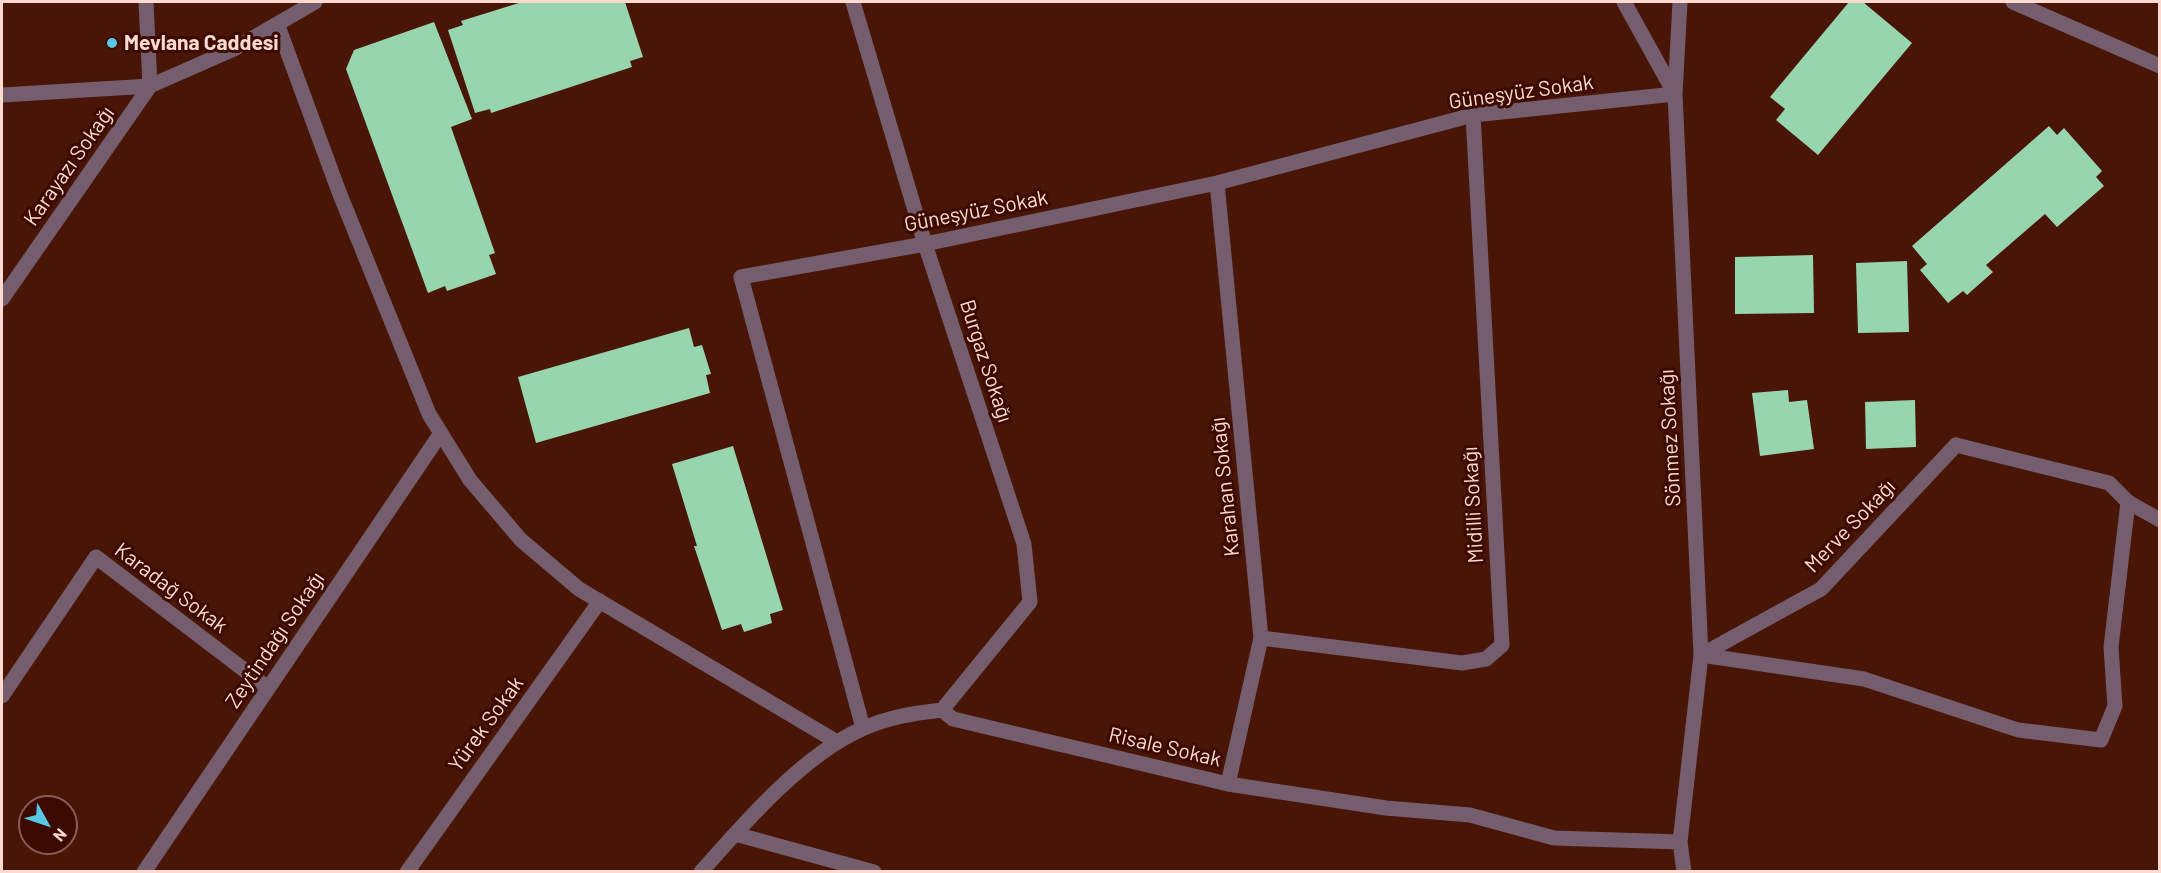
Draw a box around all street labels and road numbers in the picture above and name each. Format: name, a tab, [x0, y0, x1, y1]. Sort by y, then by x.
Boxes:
street label: Güneşyüz Sokak	[1447, 69, 1595, 115]
street label: Karayazı Sokağı	[18, 101, 120, 231]
street label: Güneşyüz Sokak	[902, 185, 1050, 237]
street label: Burgaz Sokağı	[954, 296, 1018, 426]
street label: Sönmez Sokağı	[1654, 369, 1686, 507]
street label: Karahan Sokağı	[1205, 416, 1245, 558]
street label: Midilli Sokağı	[1457, 446, 1489, 564]
street label: Merve Sokağı	[1799, 474, 1901, 578]
street label: Karadağ Sokak	[110, 537, 232, 639]
street label: Zeytindağı Sokağı	[220, 567, 330, 713]
street label: Yürek Sokak	[443, 672, 529, 776]
street label: Risale Sokak	[1106, 722, 1224, 772]

